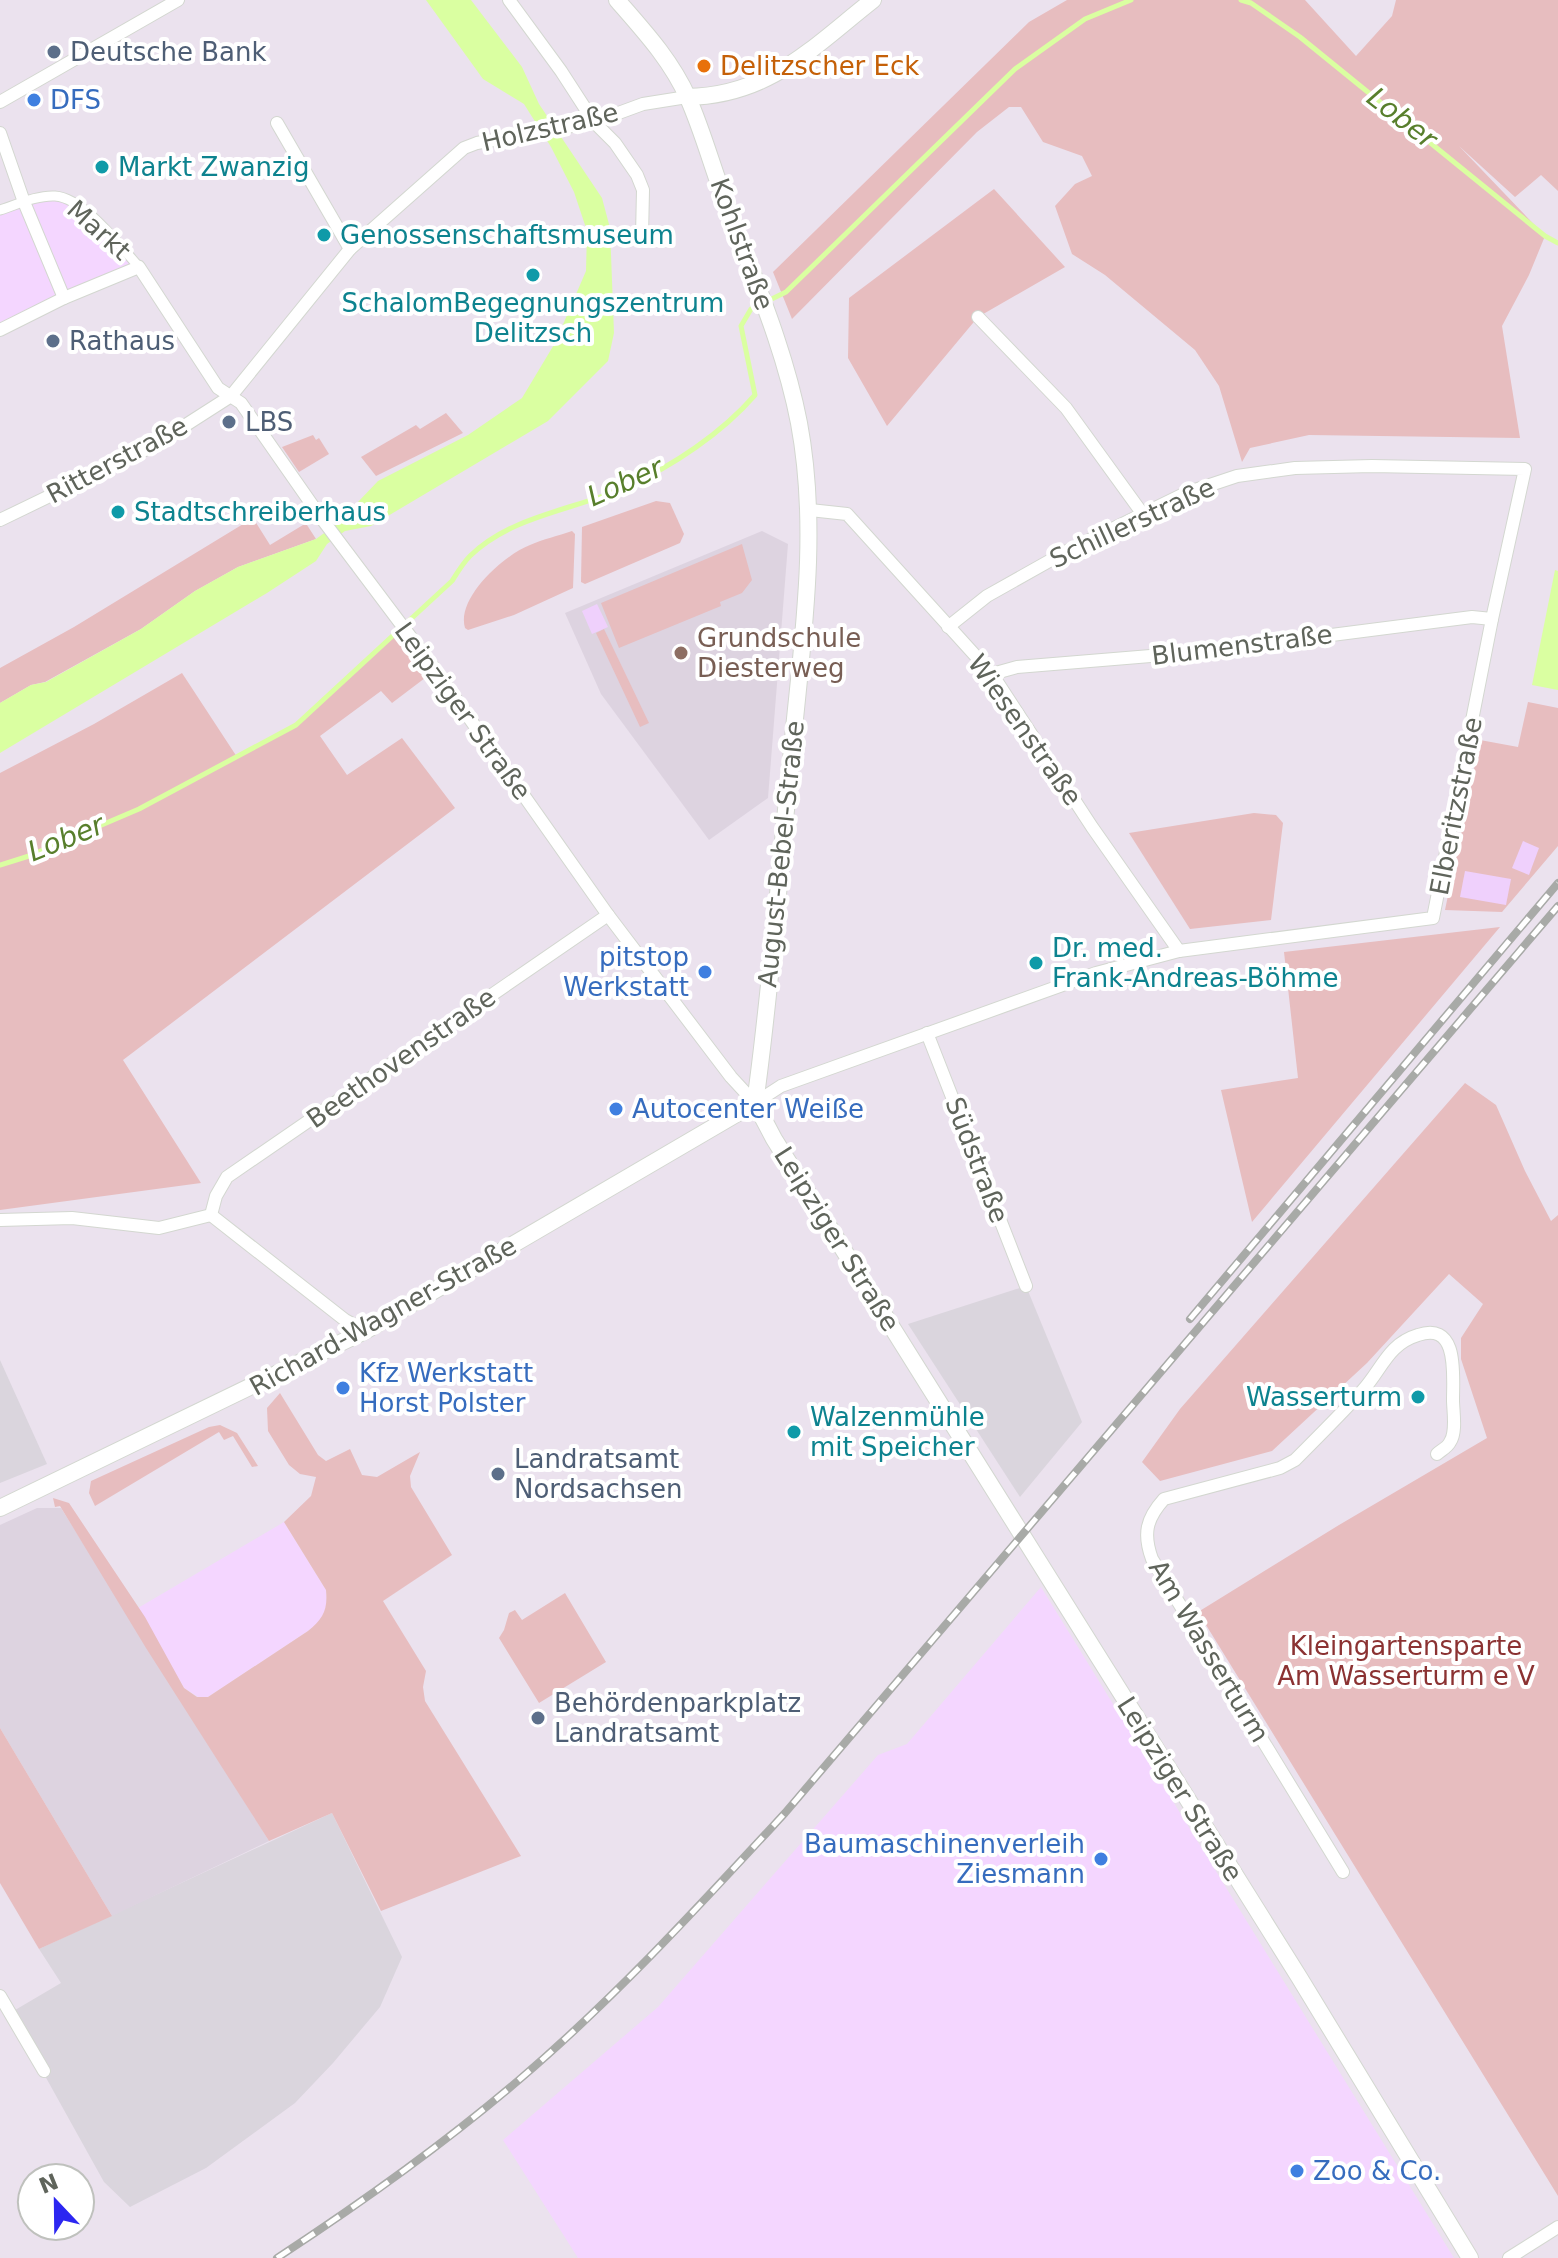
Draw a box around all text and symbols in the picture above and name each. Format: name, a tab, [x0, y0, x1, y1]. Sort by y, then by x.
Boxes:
place label: Deutsche Bank	[70, 37, 267, 67]
marker: Deutsche Bank	[45, 43, 63, 61]
place label: Delitzscher Eck	[720, 51, 919, 81]
marker: Delitzscher Eck	[695, 57, 713, 75]
water label: Lober	[1361, 81, 1445, 156]
place label: DFS	[50, 85, 101, 115]
marker: DFS	[25, 91, 43, 109]
street label: Holzstraße	[479, 97, 621, 157]
place label: Markt Zwanzig	[118, 152, 309, 182]
marker: Markt Zwanzig	[93, 158, 111, 176]
street label: Kohlstraße	[704, 174, 780, 314]
street label: Markt	[61, 194, 137, 266]
place label: Genossenschaftsmuseum	[340, 220, 674, 250]
marker: Genossenschaftsmuseum	[315, 226, 333, 244]
marker: SchalomBegegnungszentrum Delitzsch	[524, 266, 542, 284]
place label: SchalomBegegnungszentrum Delitzsch	[342, 288, 724, 348]
place label: Rathaus	[69, 326, 175, 356]
marker: Rathaus	[44, 332, 62, 350]
place label: LBS	[245, 407, 293, 437]
street label: Ritterstraße	[41, 410, 193, 510]
marker: LBS	[220, 413, 238, 431]
water label: Lober	[582, 450, 669, 513]
street label: Schillerstraße	[1045, 472, 1219, 574]
place label: Stadtschreiberhaus	[134, 497, 386, 527]
marker: Stadtschreiberhaus	[109, 503, 127, 521]
street label: Leipziger Straße	[389, 617, 537, 805]
street label: Blumenstraße	[1150, 619, 1334, 671]
place label: Grundschule Diesterweg	[697, 623, 861, 683]
marker: Grundschule Diesterweg	[672, 644, 690, 662]
street label: Wiesenstraße	[962, 649, 1088, 811]
street label: Elberitzstraße	[1424, 714, 1488, 898]
street label: August-Bebel-Straße	[752, 719, 810, 989]
water label: Lober	[23, 807, 110, 868]
place label: Dr. med. Frank-Andreas-Böhme	[1052, 933, 1338, 993]
place label: pitstop Werkstatt	[563, 942, 689, 1002]
marker: Dr. med. Frank-Andreas-Böhme	[1027, 954, 1045, 972]
marker: pitstop Werkstatt	[696, 963, 714, 981]
street label: Beethovenstraße	[301, 982, 501, 1134]
street label: Südstraße	[939, 1093, 1015, 1227]
place label: Autocenter Weiße	[632, 1094, 864, 1124]
marker: Autocenter Weiße	[607, 1100, 625, 1118]
street label: Leipziger Straße	[768, 1141, 906, 1337]
street label: Richard-Wagner-Straße	[244, 1230, 522, 1402]
place label: Kfz Werkstatt Horst Polster	[359, 1358, 533, 1418]
marker: Kfz Werkstatt Horst Polster	[334, 1379, 352, 1397]
place label: Wasserturm	[1246, 1382, 1402, 1412]
marker: Wasserturm	[1409, 1388, 1427, 1406]
place label: Walzenmühle mit Speicher	[810, 1402, 985, 1462]
marker: Walzenmühle mit Speicher	[785, 1423, 803, 1441]
place label: Landratsamt Nordsachsen	[514, 1444, 682, 1504]
marker: Landratsamt Nordsachsen	[489, 1465, 507, 1483]
street label: Am Wasserturm	[1143, 1554, 1275, 1748]
park label: Kleingartensparte Am Wasserturm e V	[1277, 1631, 1535, 1691]
place label: Behördenparkplatz Landratsamt	[554, 1688, 801, 1748]
street label: Leipziger Straße	[1111, 1691, 1249, 1887]
marker: Behördenparkplatz Landratsamt	[529, 1709, 547, 1727]
place label: Baumaschinenverleih Ziesmann	[804, 1829, 1085, 1889]
marker: Baumaschinenverleih Ziesmann	[1092, 1850, 1110, 1868]
place label: Zoo & Co.	[1313, 2156, 1441, 2186]
north arrow	[16, 2162, 96, 2242]
marker: Zoo & Co.	[1288, 2162, 1306, 2180]
text: N	[35, 2169, 62, 2199]

